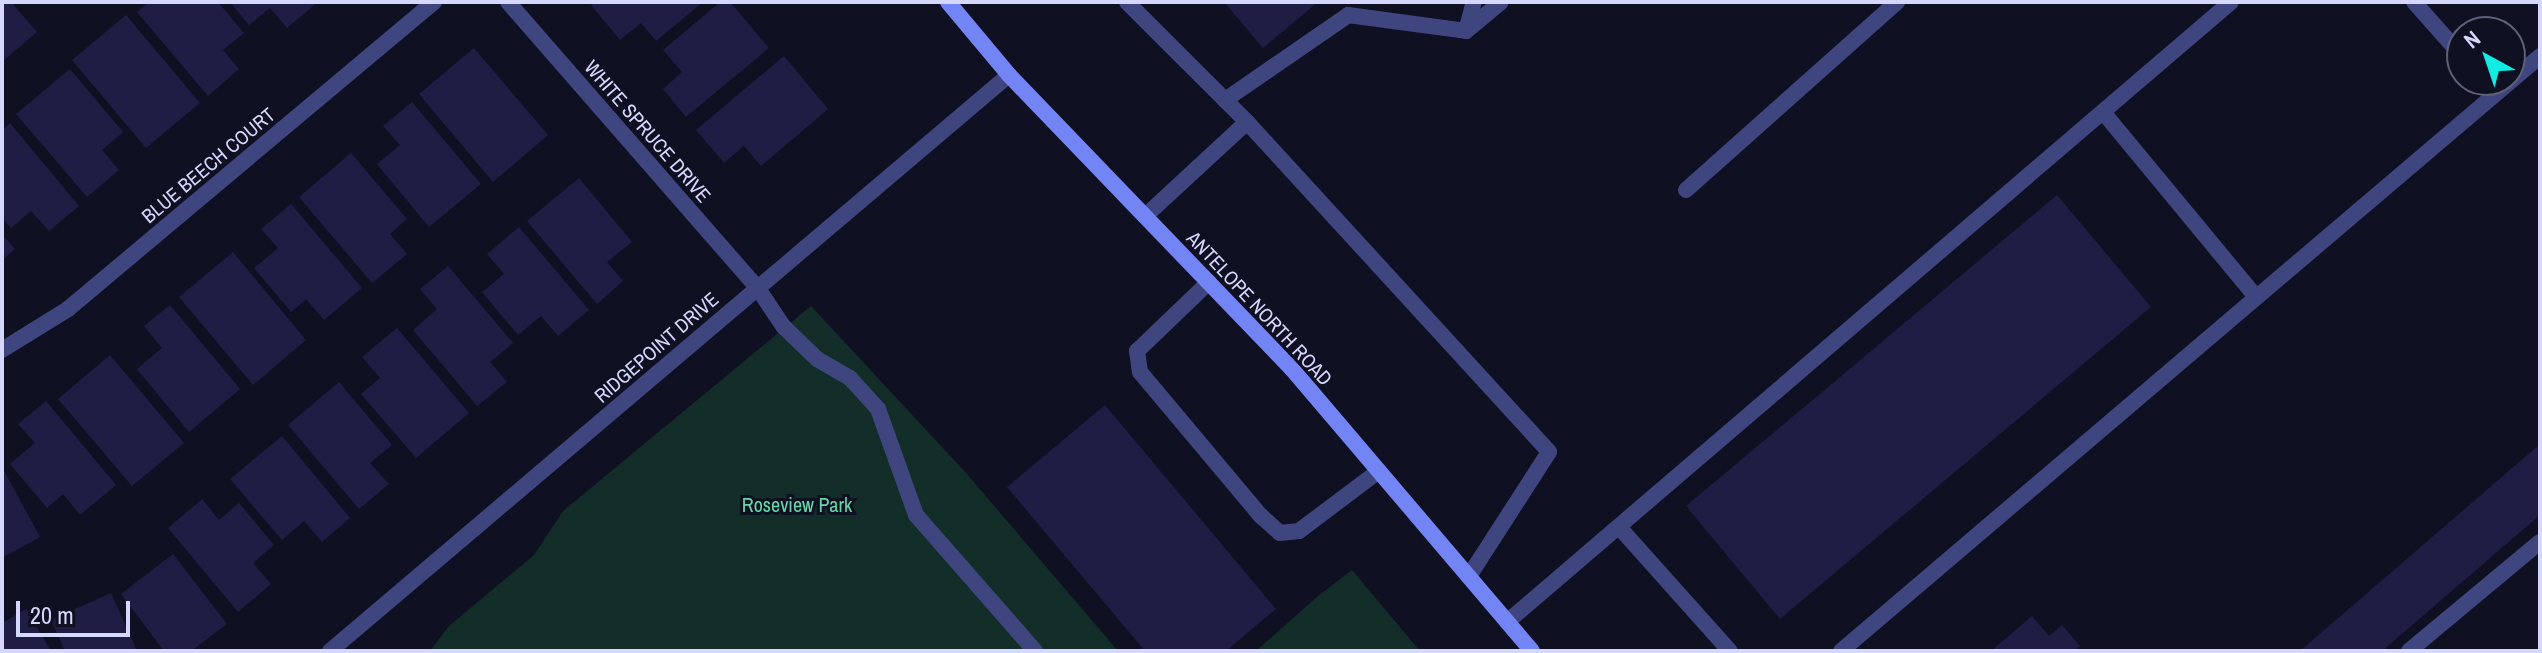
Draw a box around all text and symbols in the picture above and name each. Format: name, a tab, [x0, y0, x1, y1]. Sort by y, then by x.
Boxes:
north arrow	[2446, 16, 2526, 96]
text: N	[2457, 23, 2486, 55]
street label: WHITE SPRUCE DRIVE	[580, 55, 716, 207]
street label: BLUE BEECH COURT	[137, 102, 279, 228]
street label: ANTELOPE NORTH ROAD	[1182, 226, 1338, 390]
street label: RIDGEPOINT DRIVE	[589, 287, 723, 407]
park label: Roseview Park	[742, 492, 852, 516]
scale bar	[20, 585, 134, 635]
text: 20 m	[30, 599, 74, 631]

